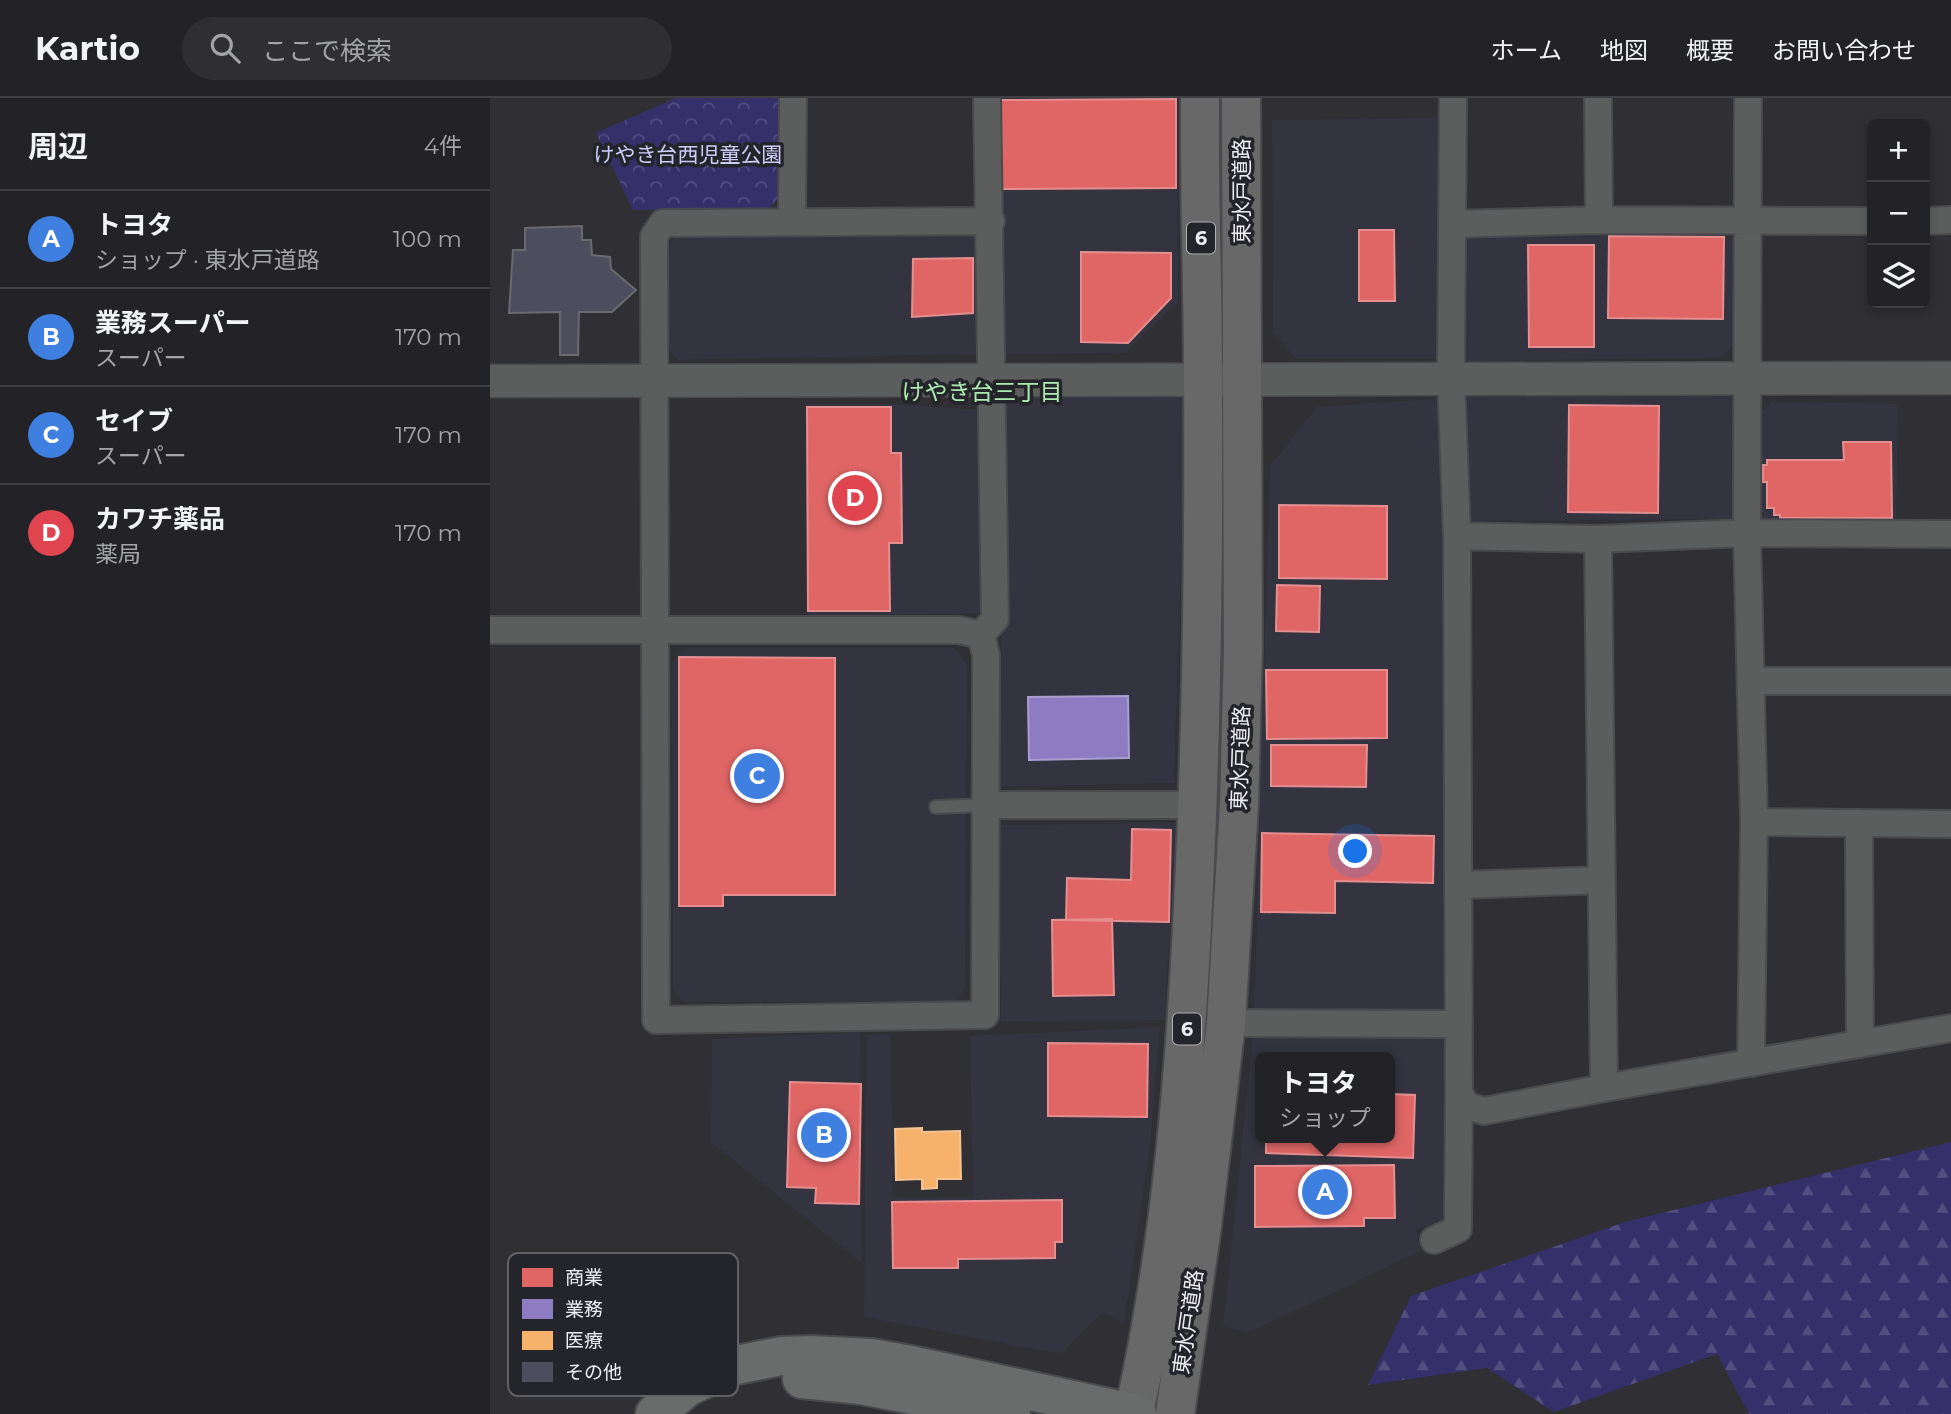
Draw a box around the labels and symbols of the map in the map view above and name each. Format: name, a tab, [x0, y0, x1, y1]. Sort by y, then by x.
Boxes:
street label: 東水戸道路	[1229, 139, 1254, 244]
park label: けやき台西児童公園	[594, 142, 783, 167]
road number: 6	[1187, 222, 1215, 254]
district label: けやき台三丁目	[902, 378, 1063, 406]
pin: D	[832, 472, 878, 524]
street label: 東水戸道路	[1226, 705, 1254, 811]
pin: C	[734, 750, 780, 802]
your location	[1338, 834, 1372, 868]
road number: 6	[1173, 1014, 1201, 1044]
pin: B	[801, 1109, 847, 1161]
pin: A	[1302, 1166, 1348, 1218]
legend	[508, 1253, 738, 1396]
text: 商業	[565, 1266, 603, 1289]
street label: 東水戸道路	[1168, 1268, 1208, 1376]
text: 業務	[565, 1298, 603, 1321]
text: 医療	[565, 1329, 603, 1352]
text: その他	[565, 1361, 622, 1384]

